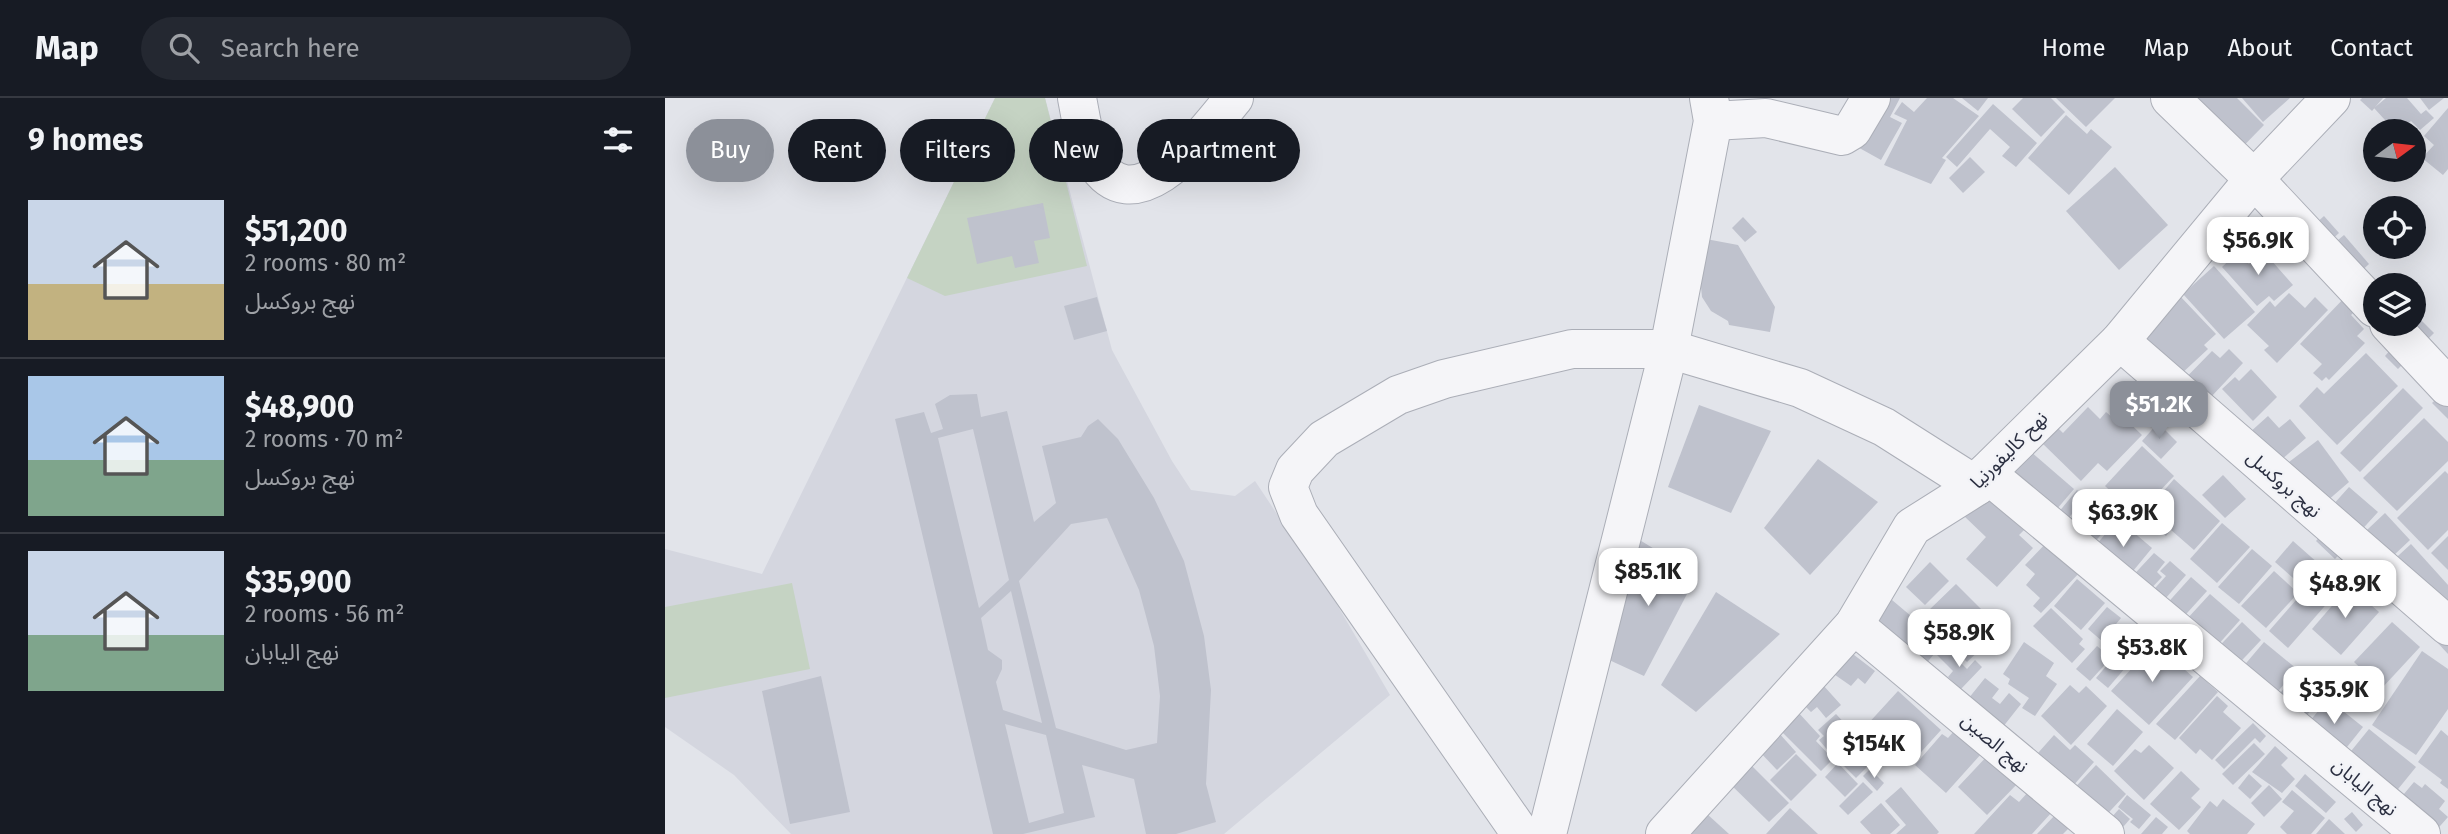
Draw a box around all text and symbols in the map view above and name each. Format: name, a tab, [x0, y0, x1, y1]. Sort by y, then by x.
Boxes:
search box	[141, 17, 631, 80]
text: Map	[35, 28, 99, 68]
icon: search	[165, 29, 203, 67]
text: Search here	[221, 33, 360, 64]
text: Home	[2042, 34, 2106, 62]
text: Map	[2144, 34, 2190, 62]
text: About	[2228, 34, 2292, 62]
text: Contact	[2330, 34, 2413, 62]
chip: Buy	[686, 119, 774, 182]
chip: Rent	[788, 119, 886, 182]
chip: Filters	[900, 119, 1015, 182]
chip: New	[1029, 119, 1123, 182]
chip: Apartment	[1137, 119, 1300, 182]
north arrow	[2363, 119, 2425, 182]
map controls	[2363, 119, 2426, 336]
icon: filters	[599, 121, 637, 159]
text: 9 homes	[28, 122, 143, 158]
button: locate	[2363, 196, 2426, 259]
text: $51,200	[245, 213, 348, 249]
pin: $56.9K	[2201, 218, 2315, 277]
text: $56.9K	[2223, 226, 2293, 254]
icon: home	[84, 228, 168, 312]
text: 2 rooms · 80 m²	[245, 249, 406, 277]
button: layers	[2363, 273, 2426, 336]
text: نهج بروكسل	[245, 287, 355, 315]
pin: $51.2K	[2102, 382, 2216, 441]
text: $48,900	[245, 389, 354, 425]
text: $51.2K	[2126, 390, 2192, 418]
icon: home	[84, 404, 168, 488]
street label: نهح كاليفورنيا	[1966, 407, 2055, 496]
text: 2 rooms · 70 m²	[245, 425, 403, 453]
street label: نهج بروكسل	[2240, 445, 2326, 525]
text: نهج بروكسل	[245, 463, 355, 491]
pin: $63.9K	[2066, 490, 2180, 549]
text: $63.9K	[2088, 498, 2158, 526]
pin: $85.1K	[1591, 548, 1705, 608]
text: $85.1K	[1615, 557, 1681, 585]
pin: $48.9K	[2288, 560, 2402, 620]
text: $35,900	[245, 564, 352, 600]
text: $48.9K	[2309, 569, 2381, 597]
icon: home	[84, 579, 168, 663]
text: 2 rooms · 56 m²	[245, 600, 404, 628]
pin: $58.9K	[1902, 610, 2016, 669]
text: $58.9K	[1924, 618, 1994, 646]
pin: $53.8K	[2095, 624, 2209, 684]
text: $53.8K	[2117, 633, 2187, 661]
text: نهج اليابان	[245, 638, 339, 666]
pin: $35.9K	[2277, 666, 2391, 726]
text: $35.9K	[2299, 675, 2369, 703]
street label: نهج الصين	[1955, 708, 2033, 780]
pin: $154K	[1825, 720, 1923, 780]
text: $154K	[1843, 729, 1905, 757]
street label: نهج اليابان	[2326, 753, 2402, 823]

